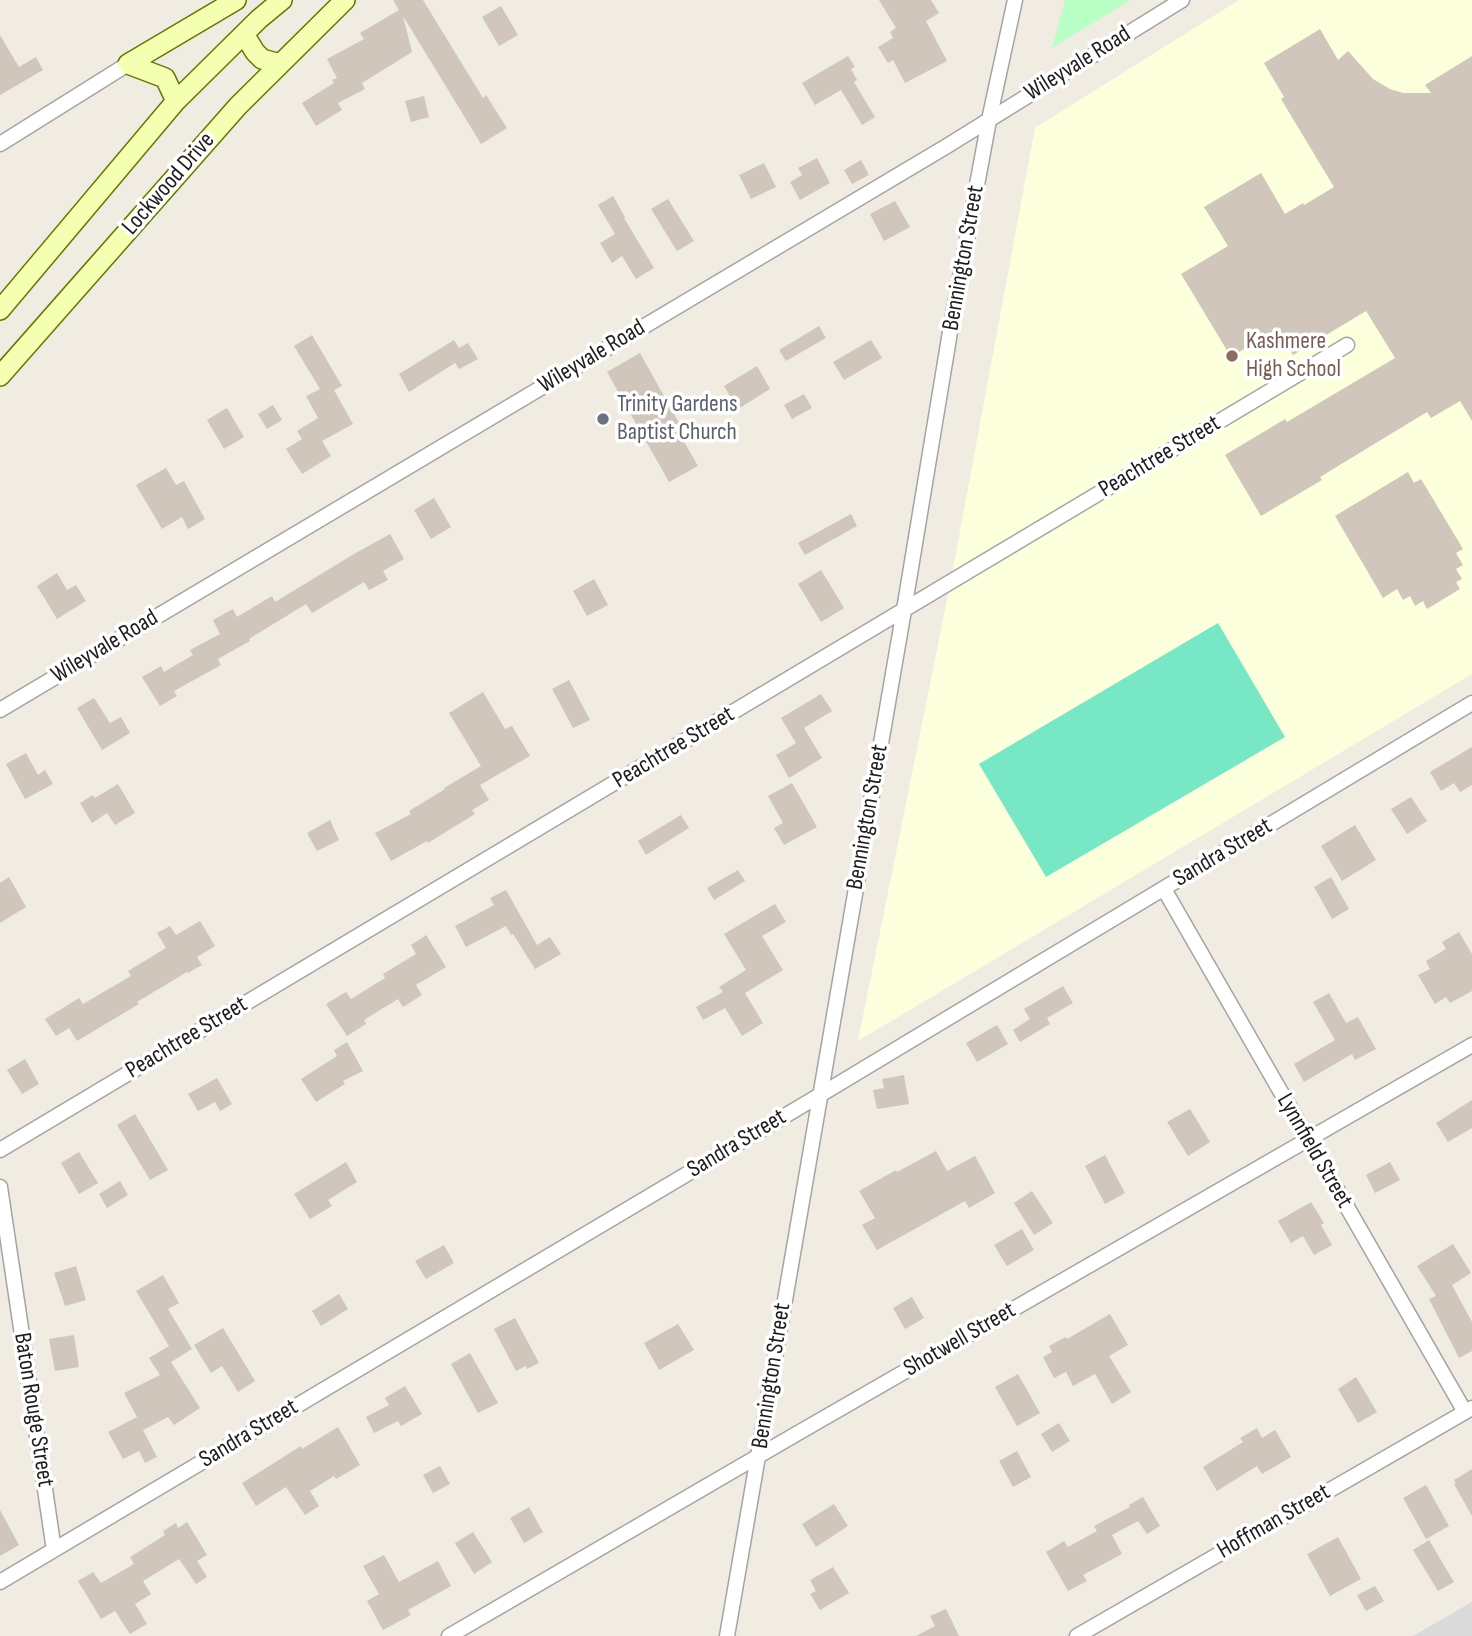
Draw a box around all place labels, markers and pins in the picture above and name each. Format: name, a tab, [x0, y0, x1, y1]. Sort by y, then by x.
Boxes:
place label: Kashmere High School	[1246, 328, 1341, 384]
marker: Kashmere High School	[1224, 348, 1240, 364]
place label: Trinity Gardens Baptist Church	[617, 391, 738, 447]
marker: Trinity Gardens Baptist Church	[595, 411, 611, 427]

